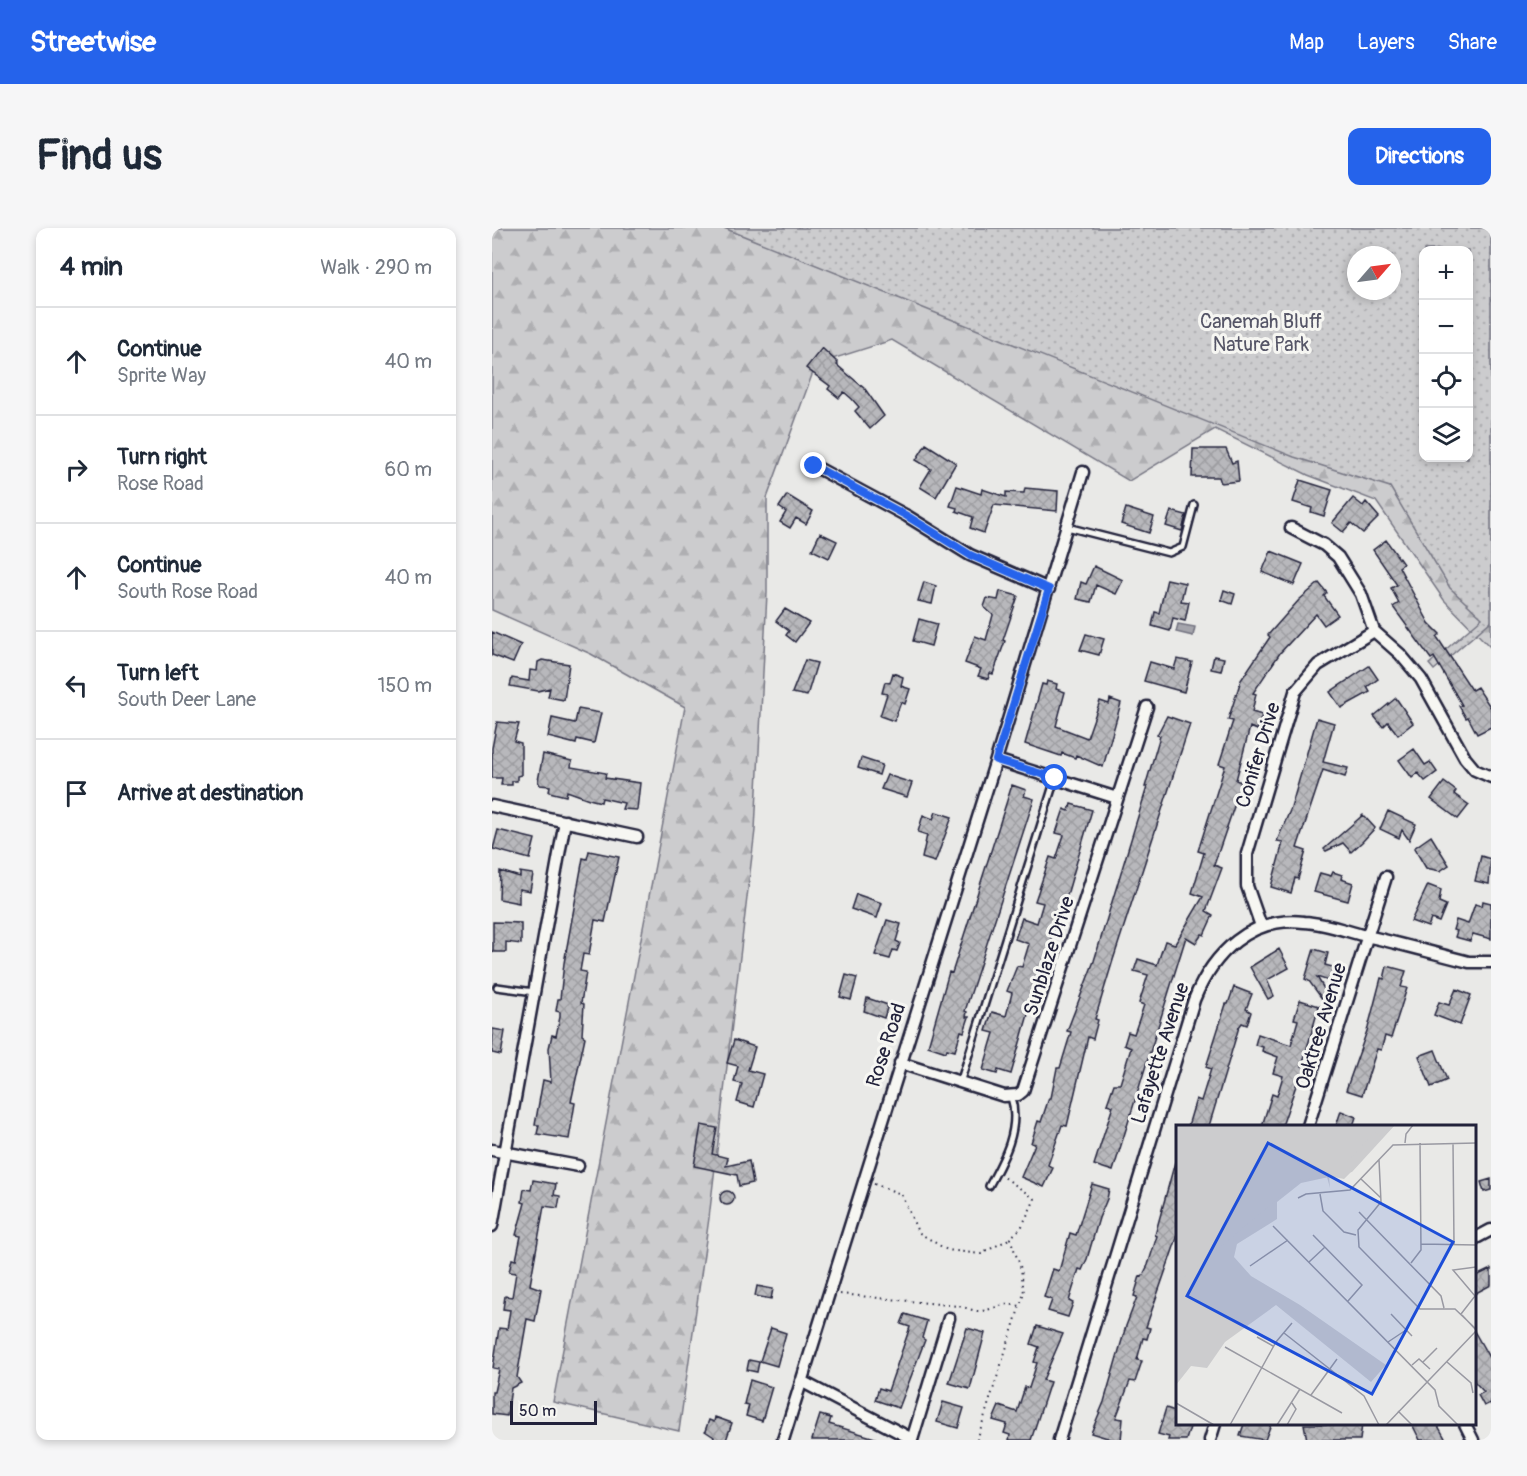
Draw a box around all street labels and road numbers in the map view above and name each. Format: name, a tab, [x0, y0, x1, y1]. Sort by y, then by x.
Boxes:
street label: Conifer Drive	[1230, 699, 1286, 811]
street label: Sunblaze Drive	[1018, 893, 1080, 1019]
street label: Oaktree Avenue	[1290, 960, 1352, 1092]
street label: Lafayette Avenue	[1125, 979, 1195, 1127]
street label: Rose Road	[861, 1000, 911, 1090]

